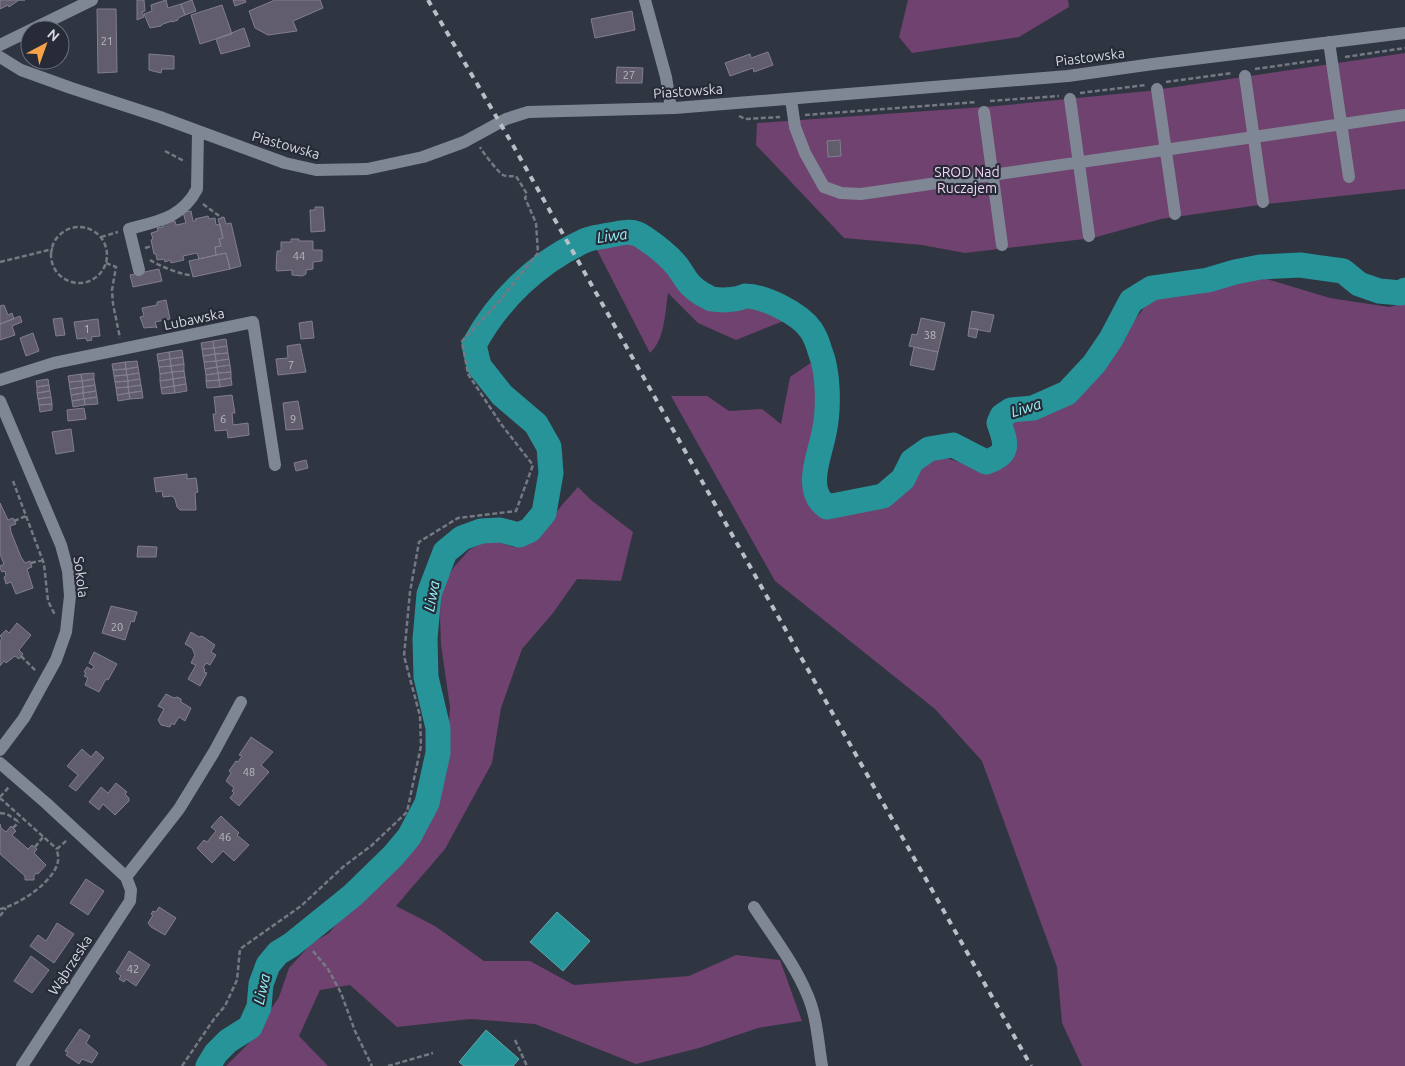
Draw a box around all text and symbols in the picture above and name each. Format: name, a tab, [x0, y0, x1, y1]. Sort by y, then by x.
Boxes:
north arrow	[20, 20, 70, 70]
text: N	[44, 26, 63, 45]
house number: 21	[101, 35, 113, 47]
street label: Piastowska	[1054, 45, 1126, 69]
house number: 27	[623, 69, 635, 81]
street label: Piastowska	[653, 81, 723, 101]
street label: Piastowska	[250, 128, 322, 162]
park label: SROD Nad Ruczajem	[934, 164, 1000, 196]
water label: Liwa	[595, 225, 628, 246]
house number: 44	[293, 250, 305, 262]
street label: Lubawska	[162, 305, 226, 333]
house number: 1	[84, 323, 90, 335]
house number: 38	[924, 329, 936, 341]
house number: 7	[288, 359, 294, 371]
water label: Liwa	[1009, 395, 1043, 420]
house number: 6	[220, 413, 226, 425]
house number: 9	[290, 413, 296, 425]
street label: Sokola	[71, 555, 91, 599]
water label: Liwa	[420, 579, 443, 613]
house number: 20	[111, 621, 123, 633]
house number: 48	[243, 766, 255, 778]
house number: 46	[219, 831, 231, 843]
street label: Wąbrzeska	[45, 932, 95, 998]
house number: 42	[127, 963, 139, 975]
water label: Liwa	[250, 972, 273, 1006]

